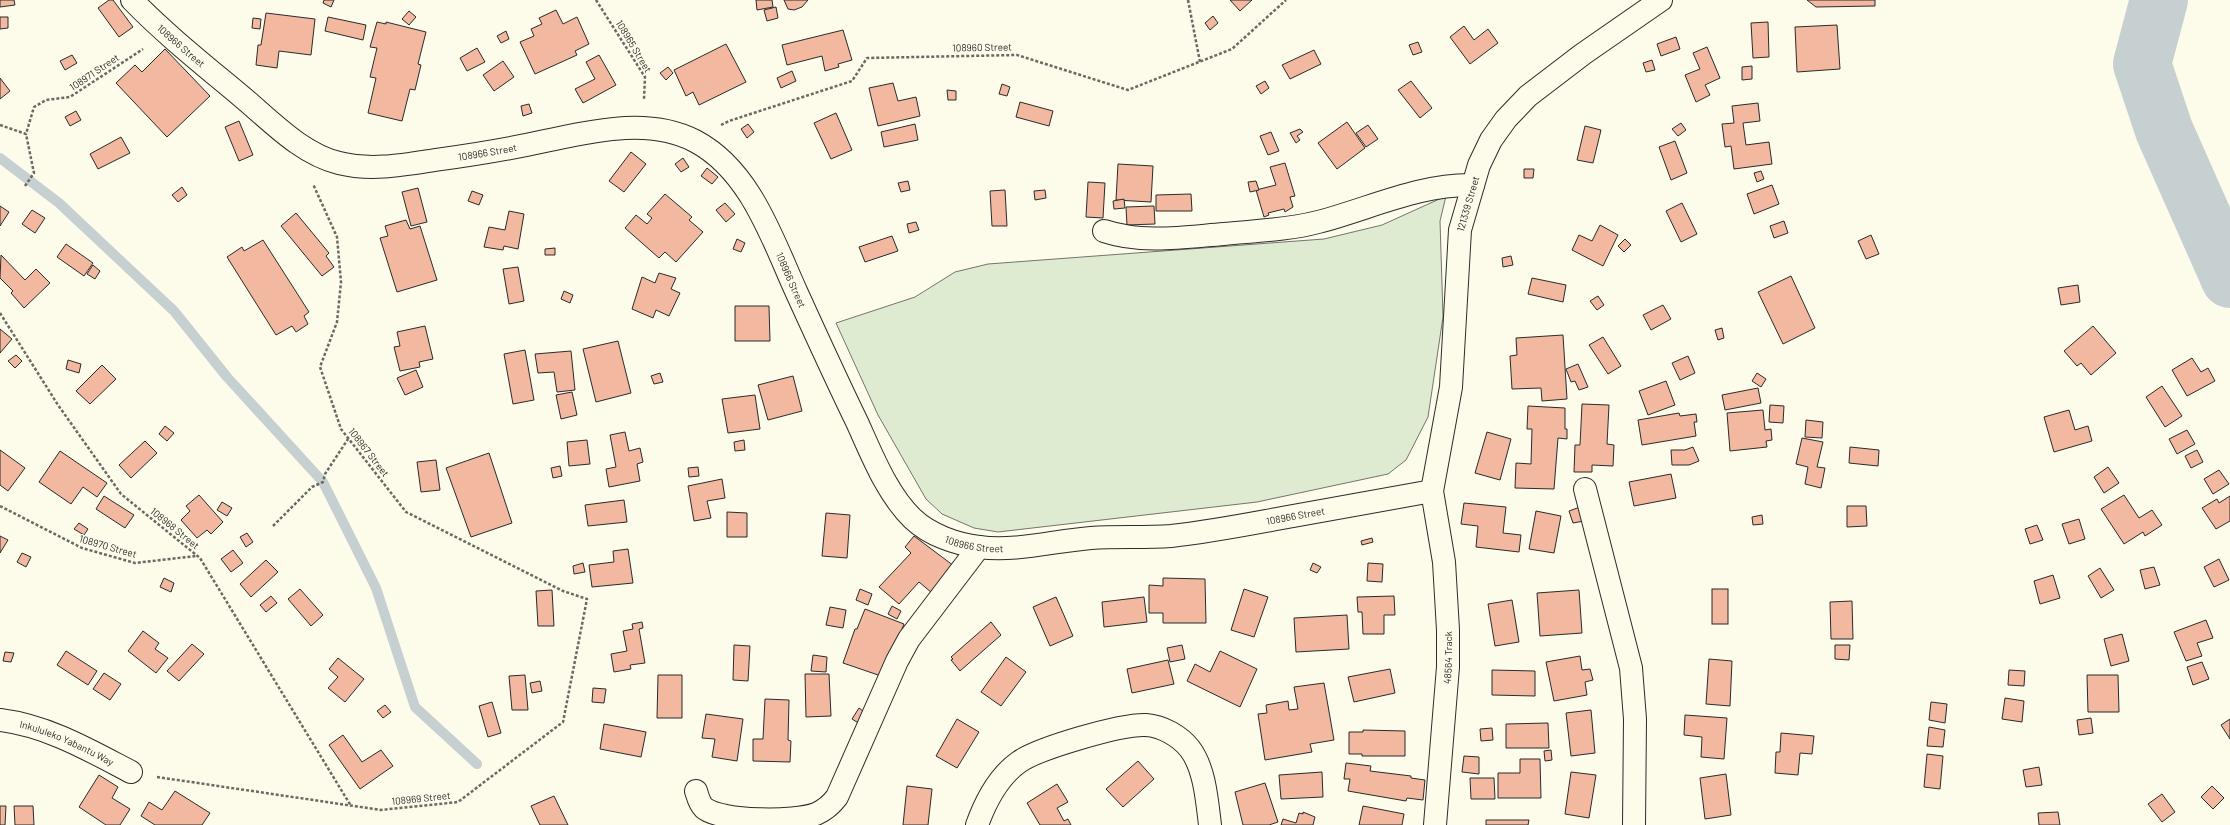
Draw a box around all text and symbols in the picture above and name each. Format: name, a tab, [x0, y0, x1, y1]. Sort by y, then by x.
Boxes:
street label: 108965 Street	[614, 18, 655, 75]
street label: 108966 Street	[155, 22, 208, 70]
street label: 108960 Street	[952, 40, 1012, 54]
street label: 108971 Street	[67, 51, 121, 93]
street label: 108966 Street	[457, 141, 518, 163]
street label: 121339 Street	[1454, 174, 1482, 233]
street label: 108966 Street	[774, 250, 809, 310]
street label: 108967 Street	[346, 425, 392, 479]
street label: 108966 Street	[1265, 504, 1326, 527]
street label: 108968 Street	[148, 505, 202, 552]
street label: 108970 Street	[78, 532, 138, 560]
street label: 108966 Street	[943, 533, 1004, 554]
street label: 48564 Track	[1441, 631, 1454, 684]
street label: Inkululeko Yabantu Way	[19, 718, 116, 768]
street label: 108969 Street	[391, 789, 451, 807]

